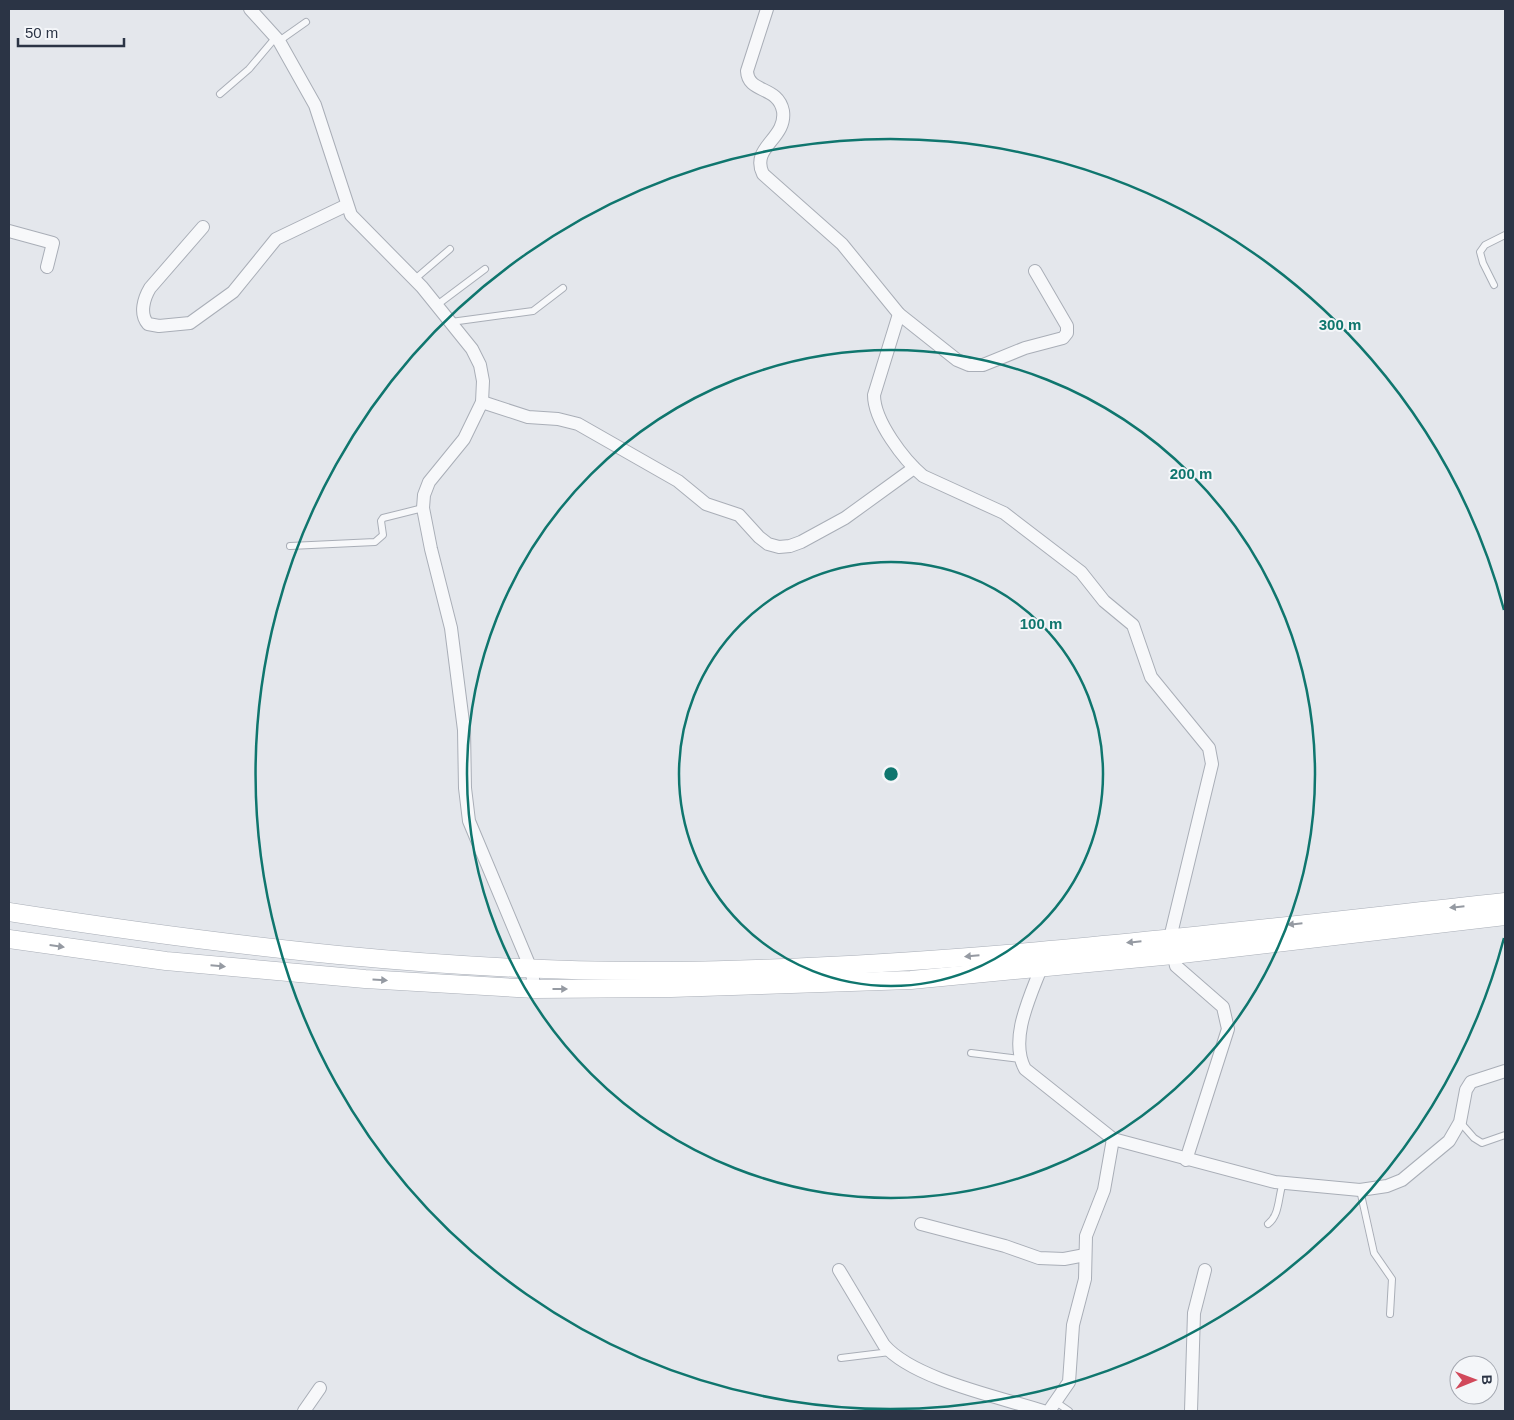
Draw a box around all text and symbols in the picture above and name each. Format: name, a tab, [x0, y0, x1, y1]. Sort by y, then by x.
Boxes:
scale bar	[18, 15, 124, 47]
text: 50 m	[25, 24, 58, 41]
text: 300 m	[1319, 316, 1361, 333]
text: 200 m	[1170, 465, 1212, 482]
text: 100 m	[1020, 615, 1062, 632]
centre of rings	[882, 765, 900, 783]
one-way arrow	[1448, 903, 1464, 911]
one-way arrow	[1287, 920, 1303, 928]
one-way arrow	[1125, 938, 1141, 946]
one-way arrow	[49, 942, 65, 950]
one-way arrow	[964, 952, 980, 960]
one-way arrow	[210, 962, 226, 970]
one-way arrow	[372, 976, 388, 984]
one-way arrow	[552, 985, 568, 993]
north arrow	[1449, 1355, 1499, 1405]
text: B	[1479, 1375, 1495, 1385]

